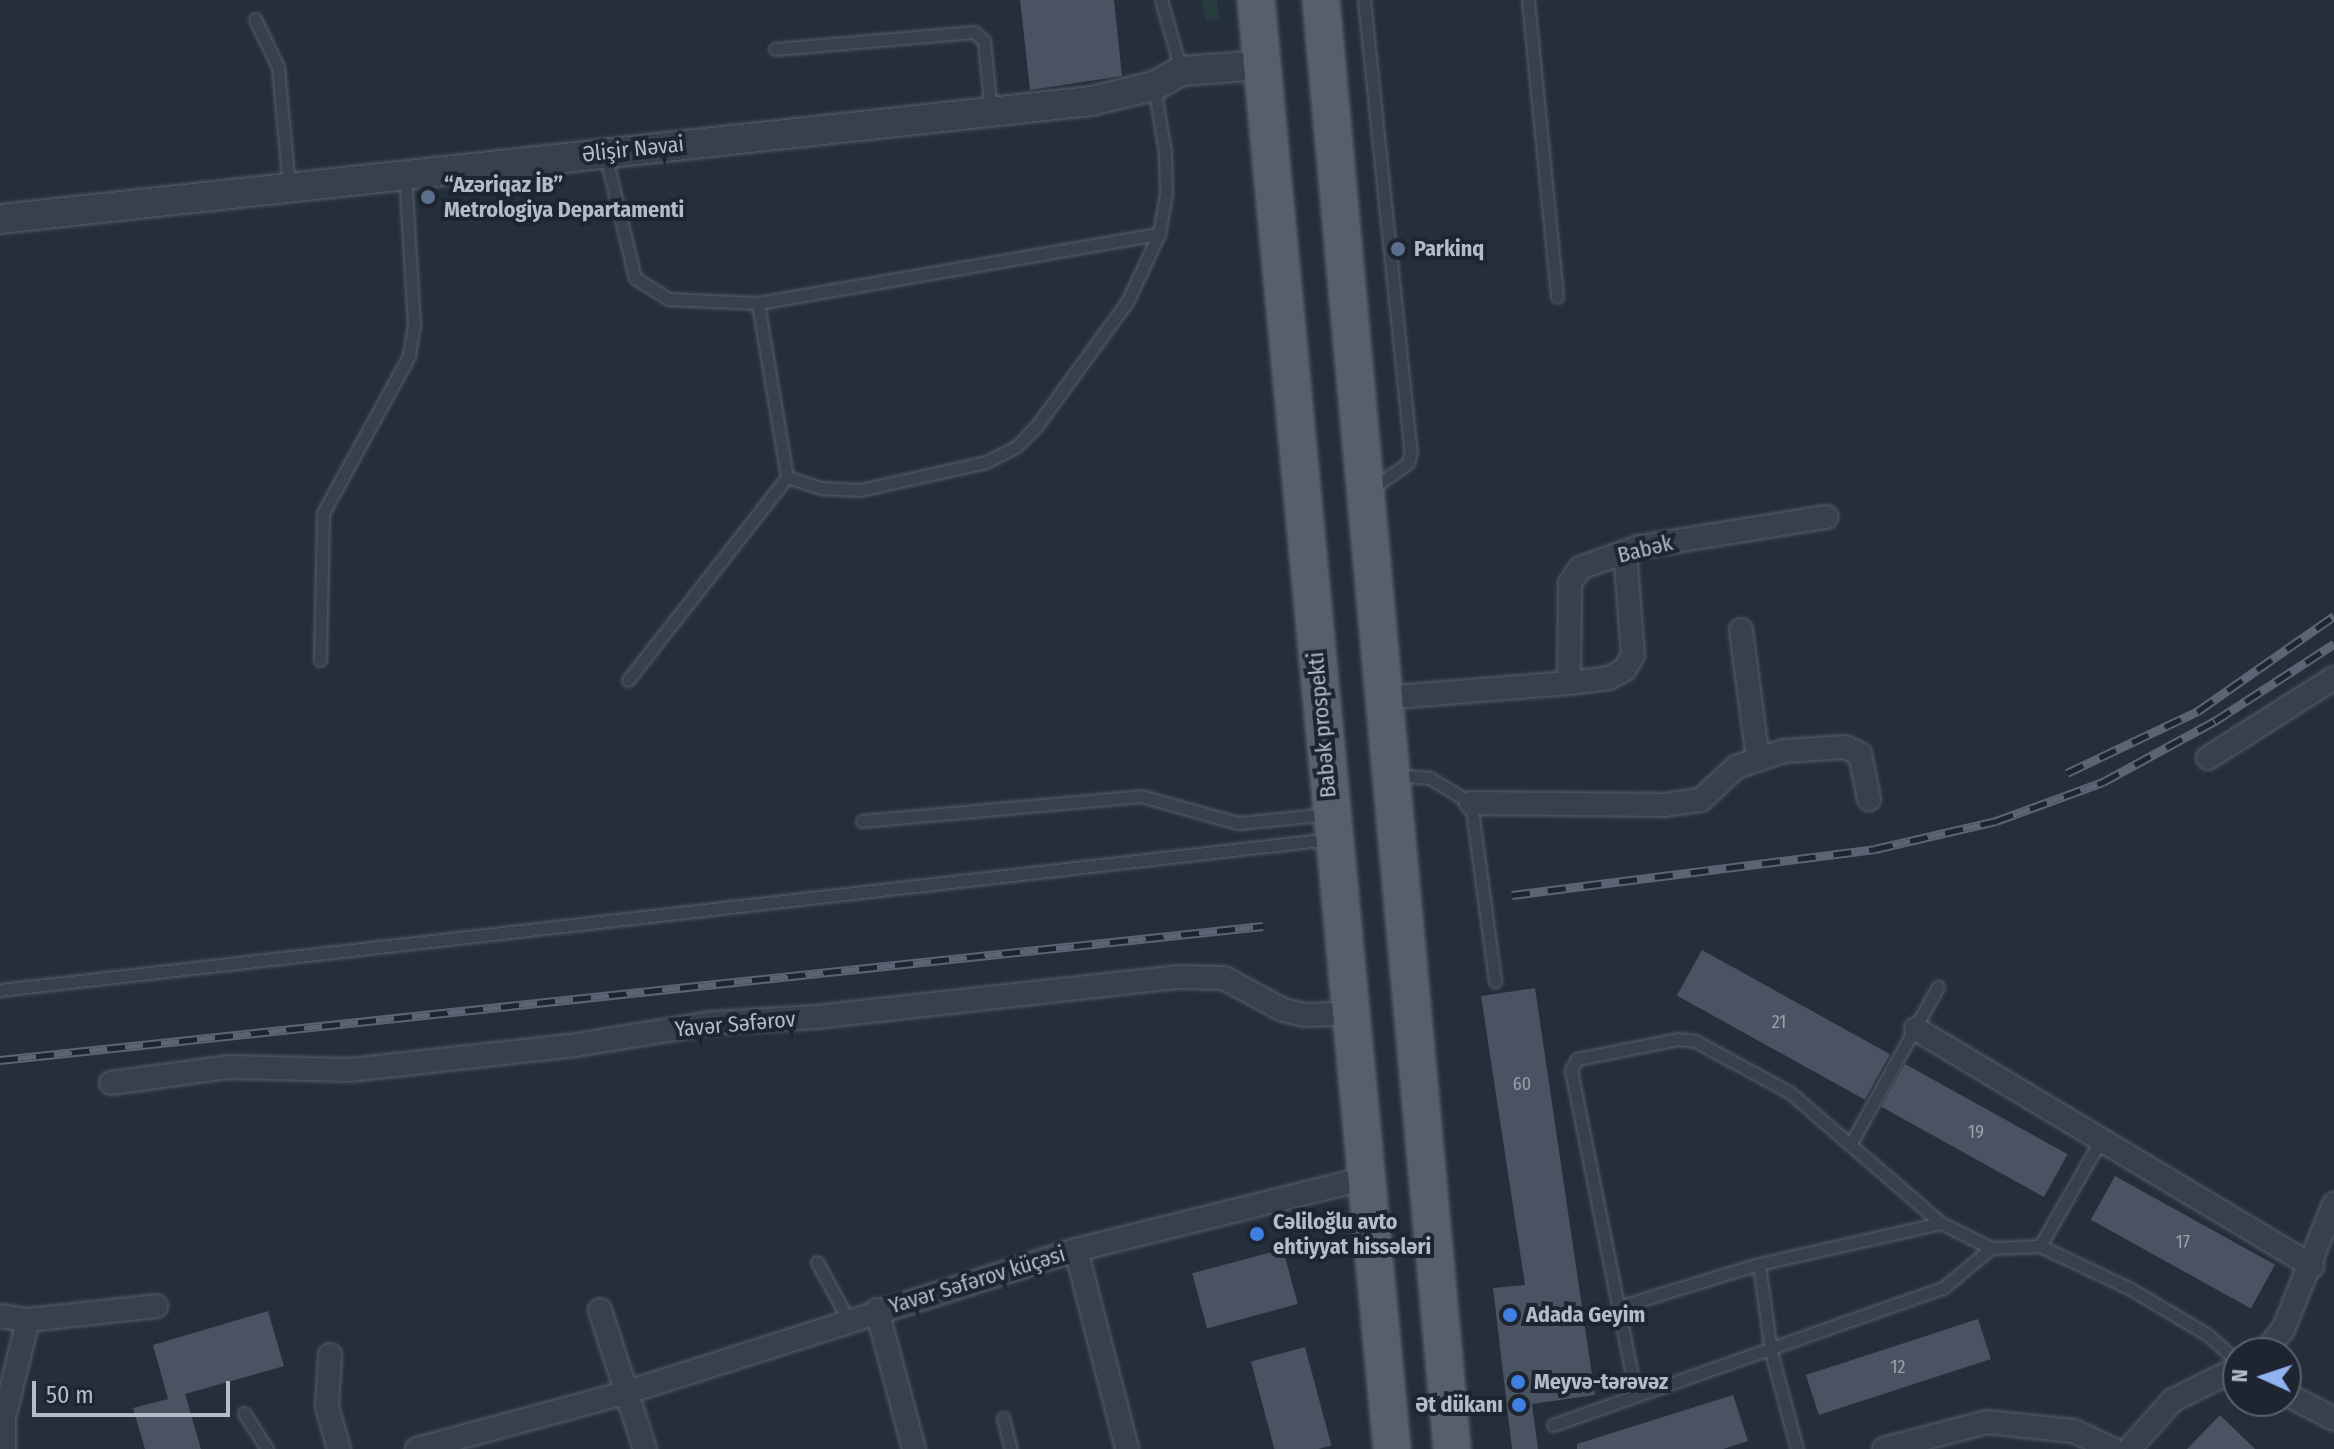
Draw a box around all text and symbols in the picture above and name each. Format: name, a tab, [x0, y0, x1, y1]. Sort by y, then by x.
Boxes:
street label: Əlişir Nəvai	[581, 131, 685, 167]
place label: “Azəriqaz İB” Metrologiya Departamenti	[444, 171, 684, 222]
marker: “Azəriqaz İB” Metrologiya Departamenti	[419, 188, 437, 206]
place label: Parkinq	[1414, 236, 1484, 262]
marker: Parkinq	[1389, 240, 1407, 258]
street label: Babək	[1615, 529, 1675, 569]
street label: Babək prospekti	[1302, 651, 1342, 799]
street label: Yavər Səfərov	[674, 1006, 796, 1042]
house number: 21	[1772, 1011, 1786, 1033]
house number: 60	[1513, 1073, 1531, 1095]
house number: 19	[1968, 1121, 1984, 1143]
place label: Cəliloğlu avto ehtiyyat hissələri	[1273, 1208, 1431, 1260]
marker: Cəliloğlu avto ehtiyyat hissələri	[1248, 1225, 1266, 1243]
house number: 17	[2176, 1231, 2190, 1253]
street label: Yavər Səfərov küçəsi	[886, 1241, 1068, 1319]
place label: Adada Geyim	[1526, 1302, 1645, 1328]
marker: Adada Geyim	[1501, 1306, 1519, 1324]
north arrow	[2222, 1337, 2302, 1417]
house number: 12	[1891, 1356, 1905, 1378]
scale bar	[36, 1365, 234, 1415]
place label: Meyvə-tərəvəz	[1534, 1369, 1668, 1395]
text: N	[2226, 1369, 2253, 1383]
marker: Meyvə-tərəvəz	[1509, 1373, 1527, 1391]
text: 50 m	[46, 1381, 94, 1409]
place label: Ət dükanı	[1415, 1392, 1503, 1418]
marker: Ət dükanı	[1510, 1396, 1528, 1414]

